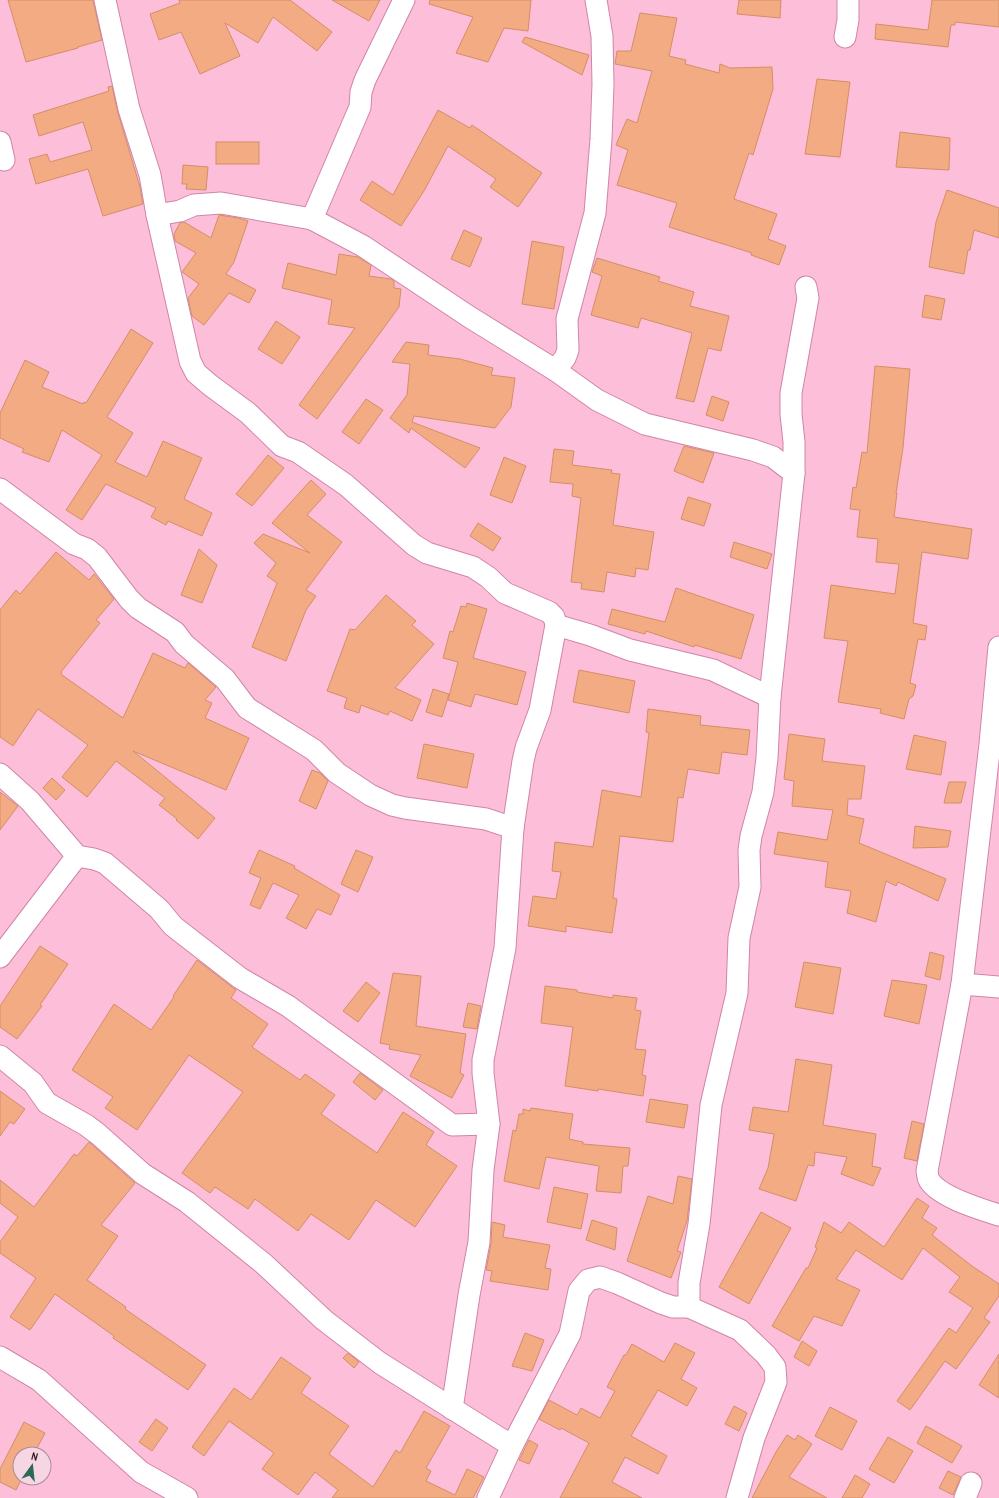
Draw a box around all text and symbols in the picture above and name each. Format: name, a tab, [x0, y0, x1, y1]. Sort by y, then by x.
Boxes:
north arrow	[12, 1446, 52, 1486]
text: N	[30, 1449, 40, 1464]

